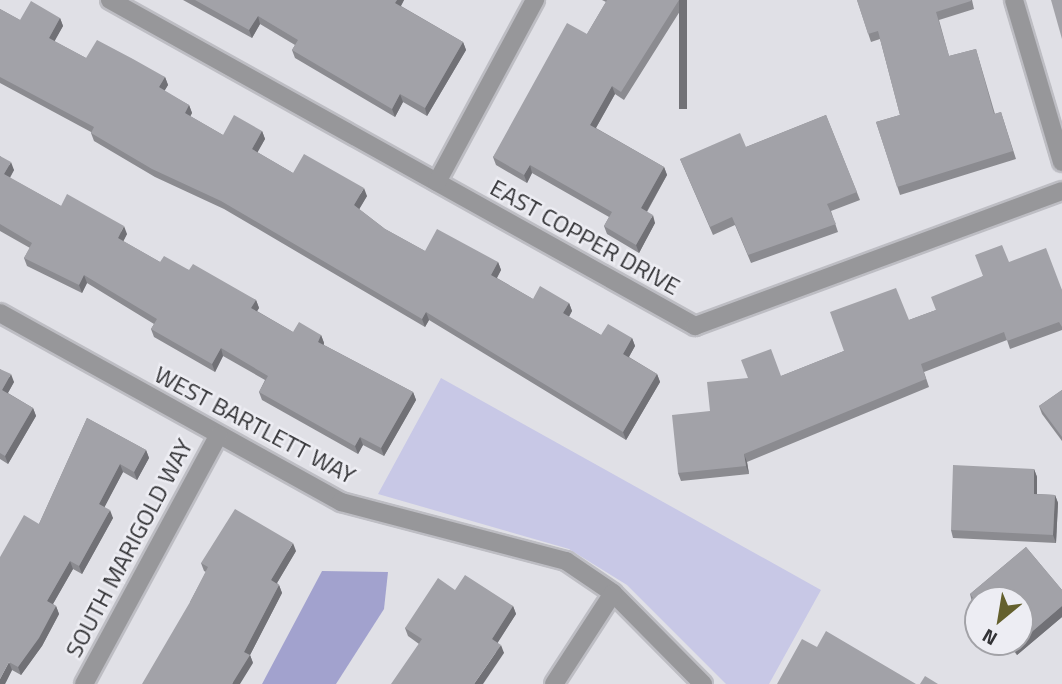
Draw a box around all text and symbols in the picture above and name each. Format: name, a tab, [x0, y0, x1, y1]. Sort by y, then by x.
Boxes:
street label: EAST COPPER DRIVE	[485, 173, 685, 301]
street label: WEST BARTLETT WAY	[150, 360, 360, 490]
street label: SOUTH MARIGOLD WAY	[59, 434, 199, 662]
north arrow	[964, 586, 1034, 656]
text: N	[976, 622, 1002, 654]

